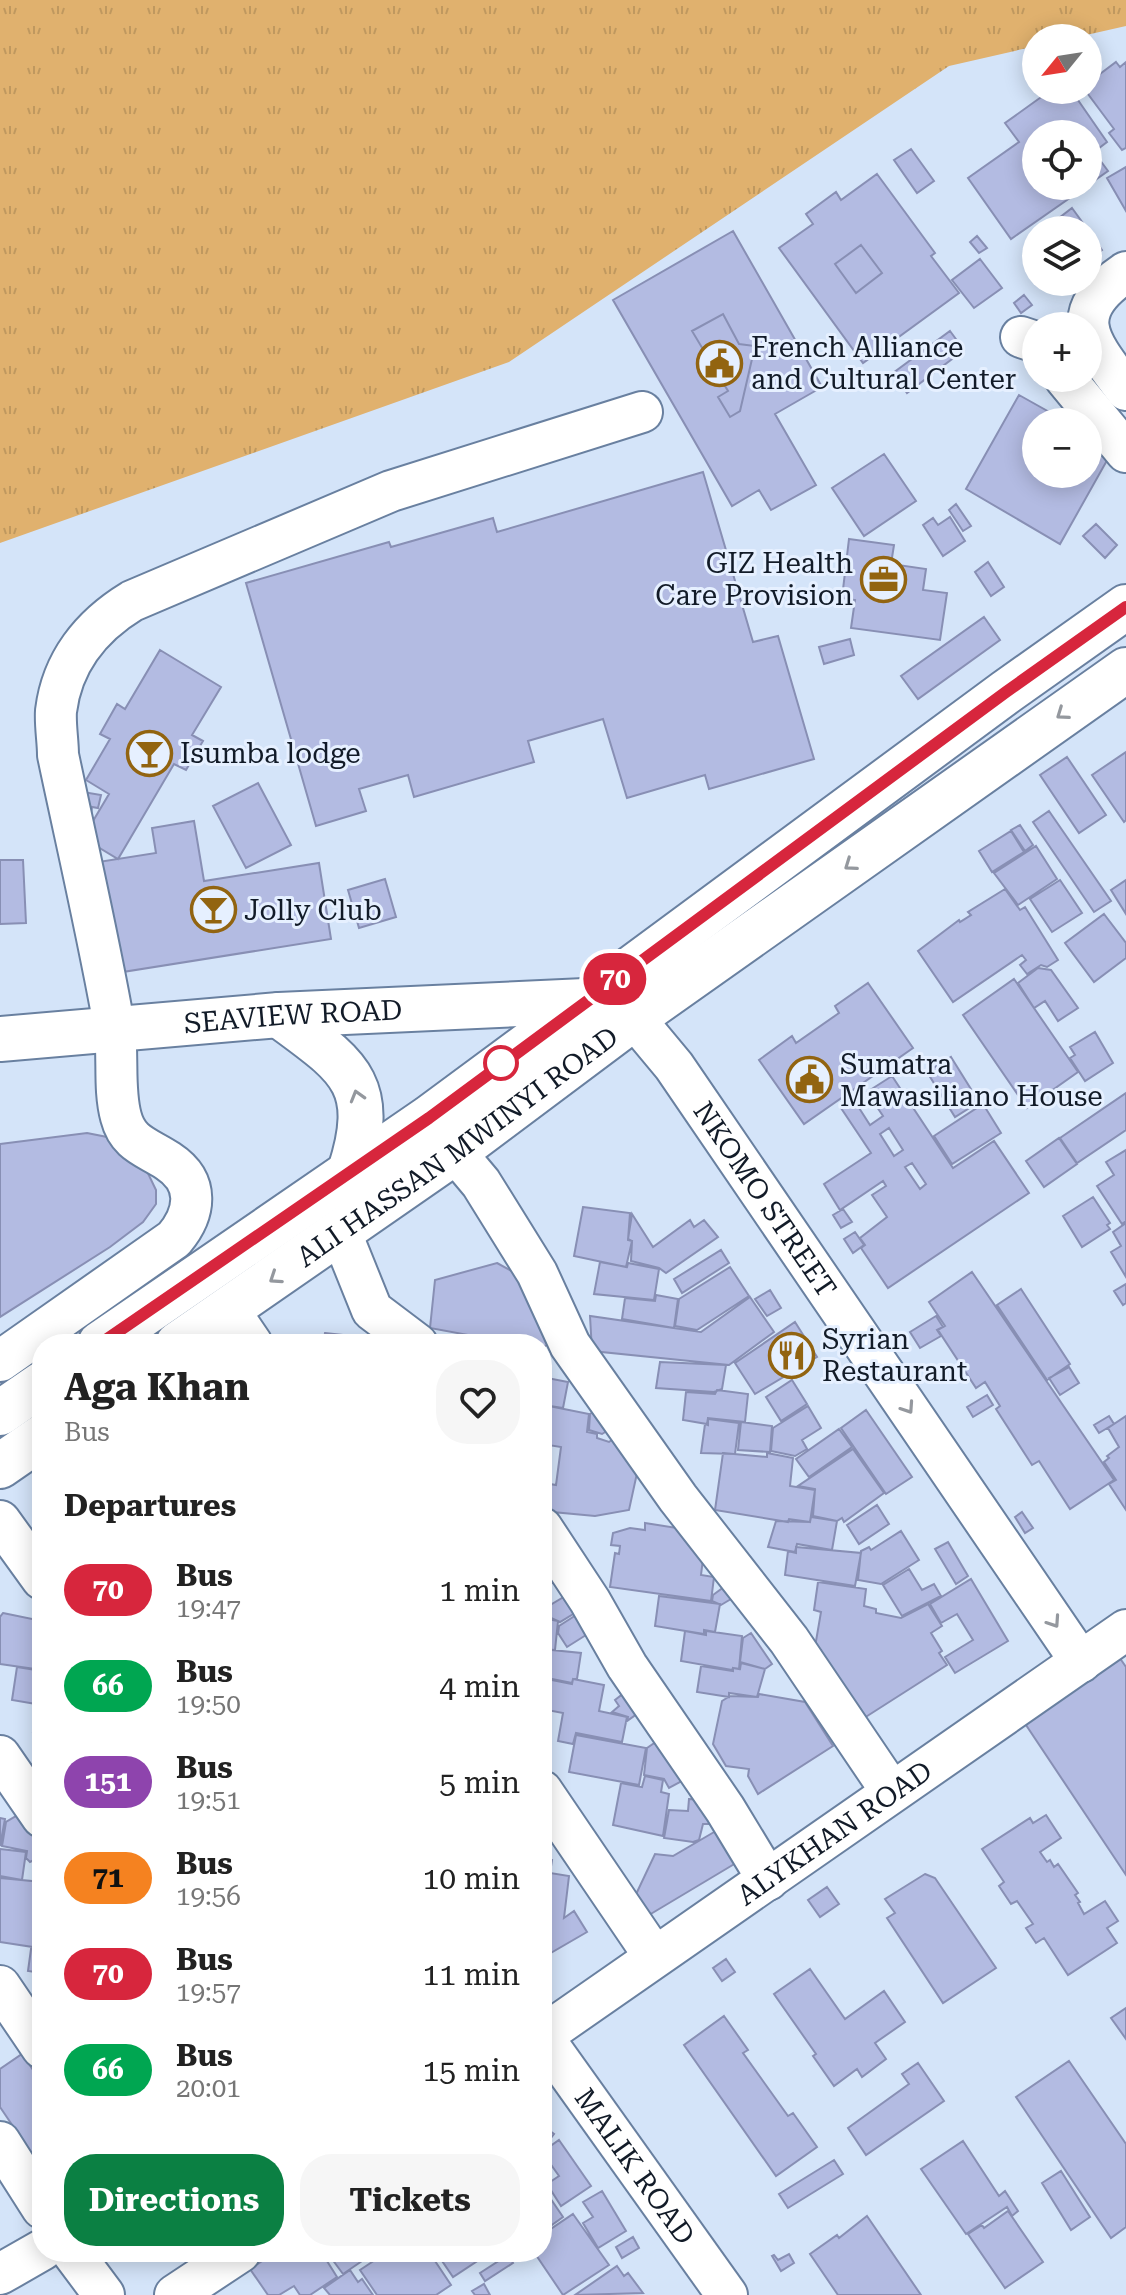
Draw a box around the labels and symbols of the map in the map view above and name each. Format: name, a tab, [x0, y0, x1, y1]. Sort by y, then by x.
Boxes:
north arrow	[1022, 24, 1102, 104]
place label: French Alliance and Cultural Center	[751, 331, 1016, 396]
public building icon: French Alliance and Cultural Center	[696, 339, 744, 387]
place label: GIZ Health Care Provision	[655, 547, 853, 612]
office icon: GIZ Health Care Provision	[860, 555, 908, 603]
one-way arrow	[1056, 704, 1070, 719]
bar icon: Isumba lodge	[125, 729, 173, 777]
place label: Isumba lodge	[180, 737, 361, 770]
one-way arrow	[844, 855, 858, 869]
bar icon: Jolly Club	[189, 886, 237, 934]
place label: Jolly Club	[244, 894, 382, 927]
line badge: 70	[579, 953, 651, 1005]
street label: SEAVIEW ROAD	[182, 993, 403, 1040]
street label: ALI HASSAN MWINYI ROAD	[290, 1020, 625, 1274]
unlabelled marker	[484, 1046, 518, 1080]
place label: Sumatra Mawasiliano House	[840, 1048, 1103, 1113]
public building icon: Sumatra Mawasiliano House	[785, 1056, 833, 1104]
one-way arrow	[350, 1090, 366, 1103]
street label: NKOMO STREET	[686, 1096, 843, 1304]
one-way arrow	[269, 1268, 284, 1283]
place label: Syrian Restaurant	[822, 1323, 967, 1388]
restaurant icon: Syrian Restaurant	[767, 1331, 815, 1379]
one-way arrow	[898, 1399, 913, 1413]
one-way arrow	[1044, 1614, 1059, 1628]
street label: ALYKHAN ROAD	[731, 1754, 938, 1912]
street label: MALIK ROAD	[568, 2082, 701, 2251]

